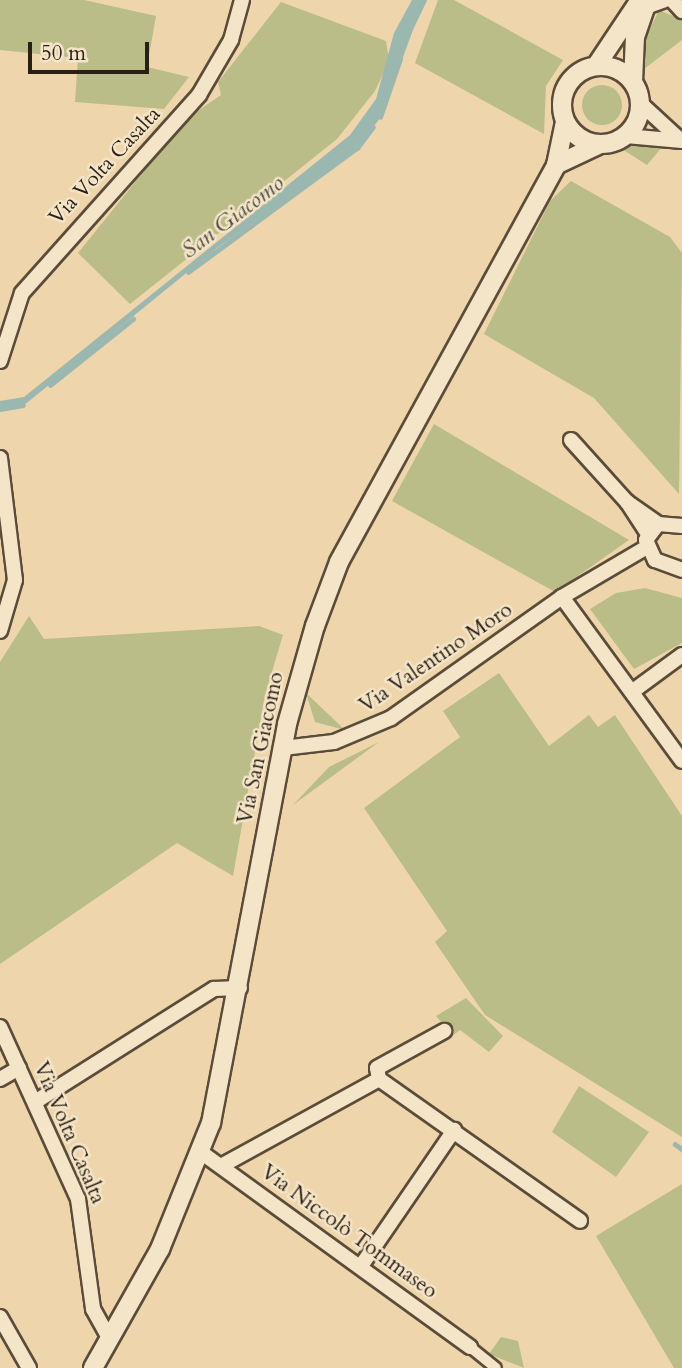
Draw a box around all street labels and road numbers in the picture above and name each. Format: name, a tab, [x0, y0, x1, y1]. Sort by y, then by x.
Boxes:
street label: Via Volta Casalta	[44, 102, 166, 230]
street label: Via Valentino Moro	[355, 598, 517, 718]
street label: Via San Giacomo	[233, 670, 289, 826]
street label: Via Volta Casalta	[28, 1058, 110, 1208]
street label: Via Niccolò Tommaseo	[256, 1160, 442, 1304]

